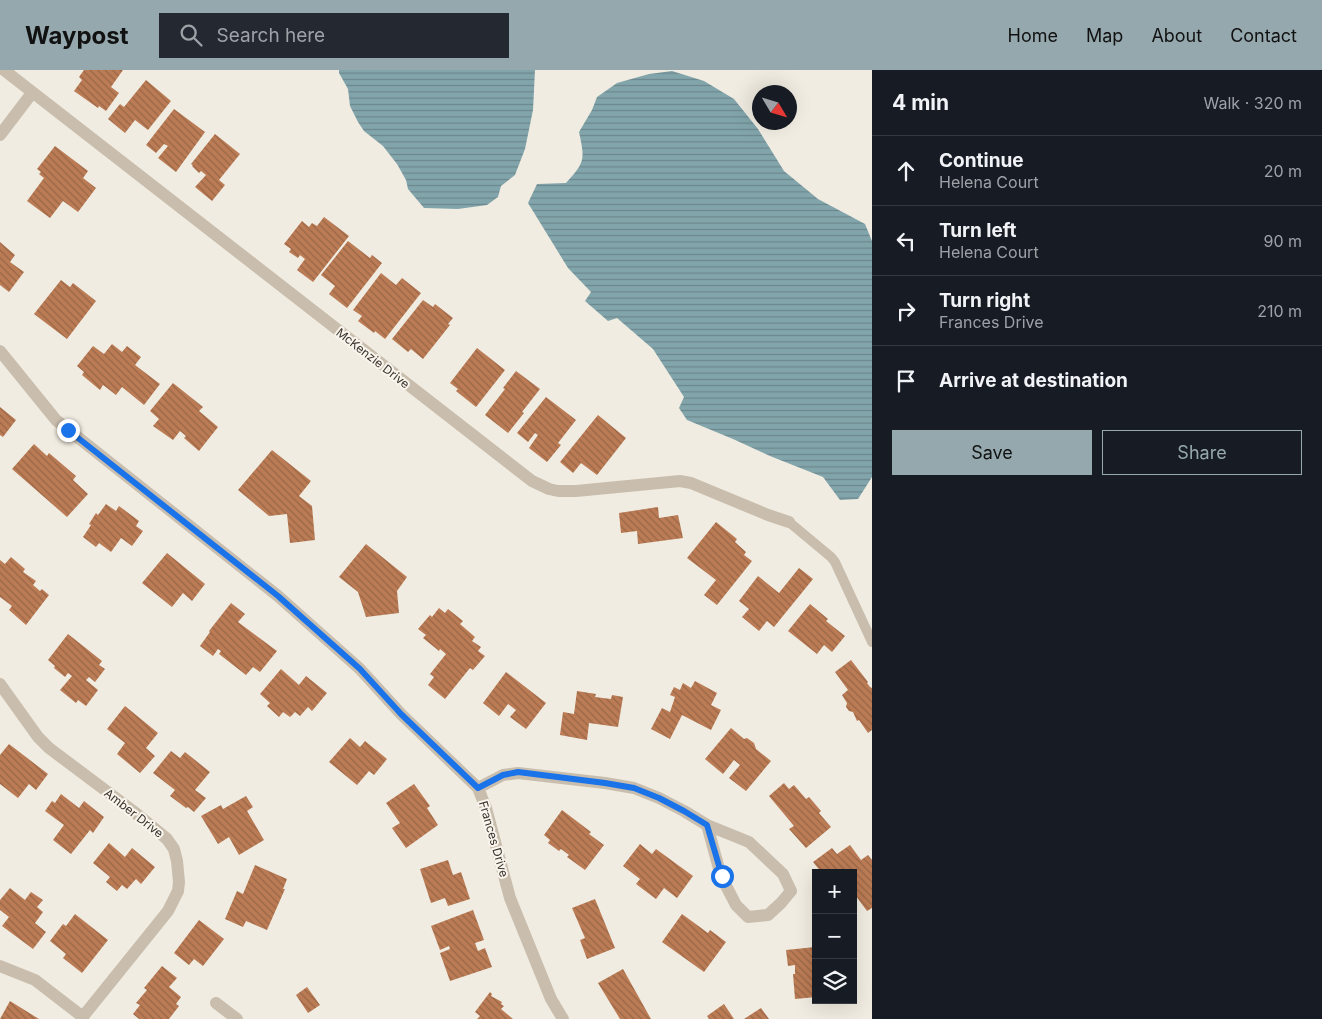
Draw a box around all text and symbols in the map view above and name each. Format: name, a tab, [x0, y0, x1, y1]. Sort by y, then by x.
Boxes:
search box	[159, 13, 509, 58]
text: Waypost	[25, 21, 129, 50]
icon: search	[177, 21, 205, 49]
text: Search here	[217, 24, 325, 47]
text: Home	[1008, 25, 1058, 46]
text: Map	[1086, 25, 1123, 46]
text: About	[1151, 25, 1202, 46]
text: Contact	[1230, 25, 1297, 46]
north arrow	[752, 85, 797, 130]
text: 4 min	[892, 90, 949, 115]
text: Walk · 320 m	[1204, 93, 1302, 113]
text: Continue	[939, 149, 1024, 172]
icon: ahead	[892, 157, 920, 185]
text: 20 m	[1264, 161, 1302, 181]
text: Helena Court	[939, 172, 1039, 192]
text: Turn left	[939, 219, 1017, 242]
icon: left	[892, 227, 920, 255]
text: 90 m	[1263, 231, 1302, 251]
text: Helena Court	[939, 242, 1039, 262]
text: Turn right	[939, 289, 1030, 312]
icon: right	[892, 297, 920, 325]
text: 210 m	[1257, 301, 1302, 321]
text: Frances Drive	[939, 312, 1044, 332]
street label: McKenzie Drive	[333, 325, 413, 391]
icon: arrive	[892, 367, 920, 395]
text: Arrive at destination	[939, 369, 1128, 392]
route end	[57, 419, 80, 442]
button: Save	[892, 430, 1092, 475]
button: Share	[1102, 430, 1302, 475]
street label: Amber Drive	[101, 785, 167, 841]
street label: Frances Drive	[476, 799, 512, 879]
route start	[711, 865, 734, 888]
map controls	[812, 869, 857, 1004]
button: +	[812, 869, 857, 914]
button: −	[812, 914, 857, 959]
button: layers	[812, 959, 857, 1004]

